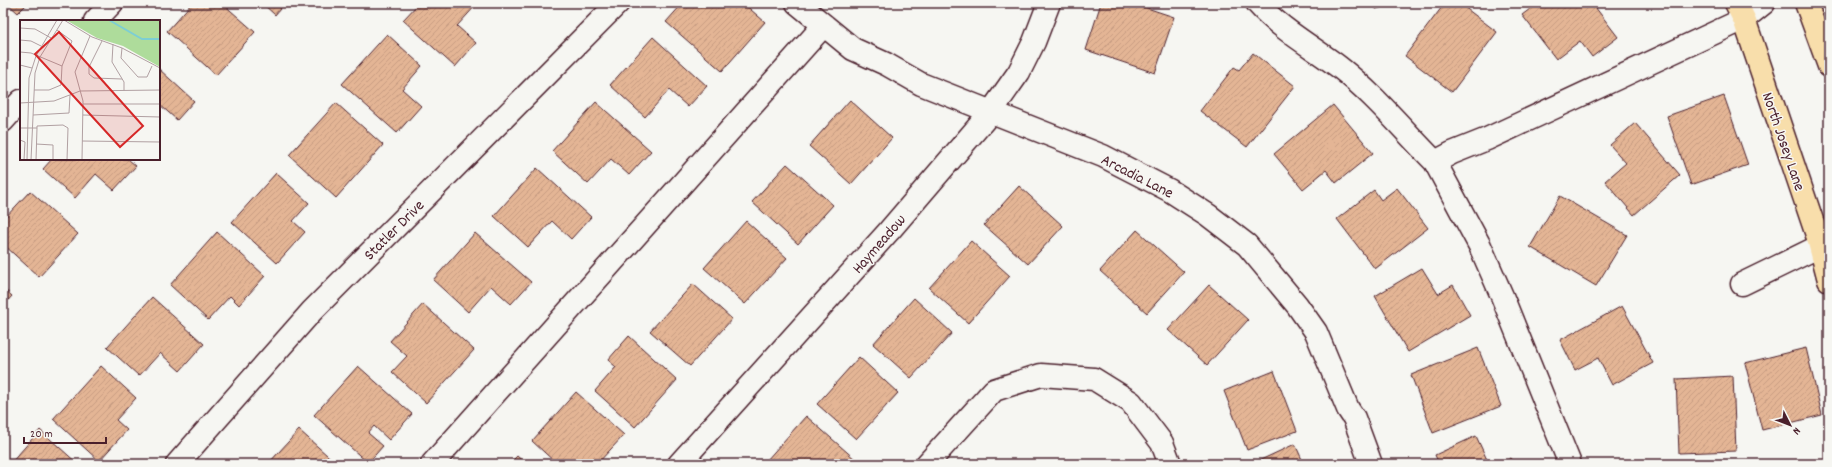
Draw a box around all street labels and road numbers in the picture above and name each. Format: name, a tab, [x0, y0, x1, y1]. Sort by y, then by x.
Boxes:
street label: North Josey Lane	[1755, 89, 1810, 194]
street label: Arcadia Lane	[1097, 149, 1177, 205]
street label: Statler Drive	[359, 195, 430, 266]
street label: Haymeadow	[847, 210, 912, 280]

